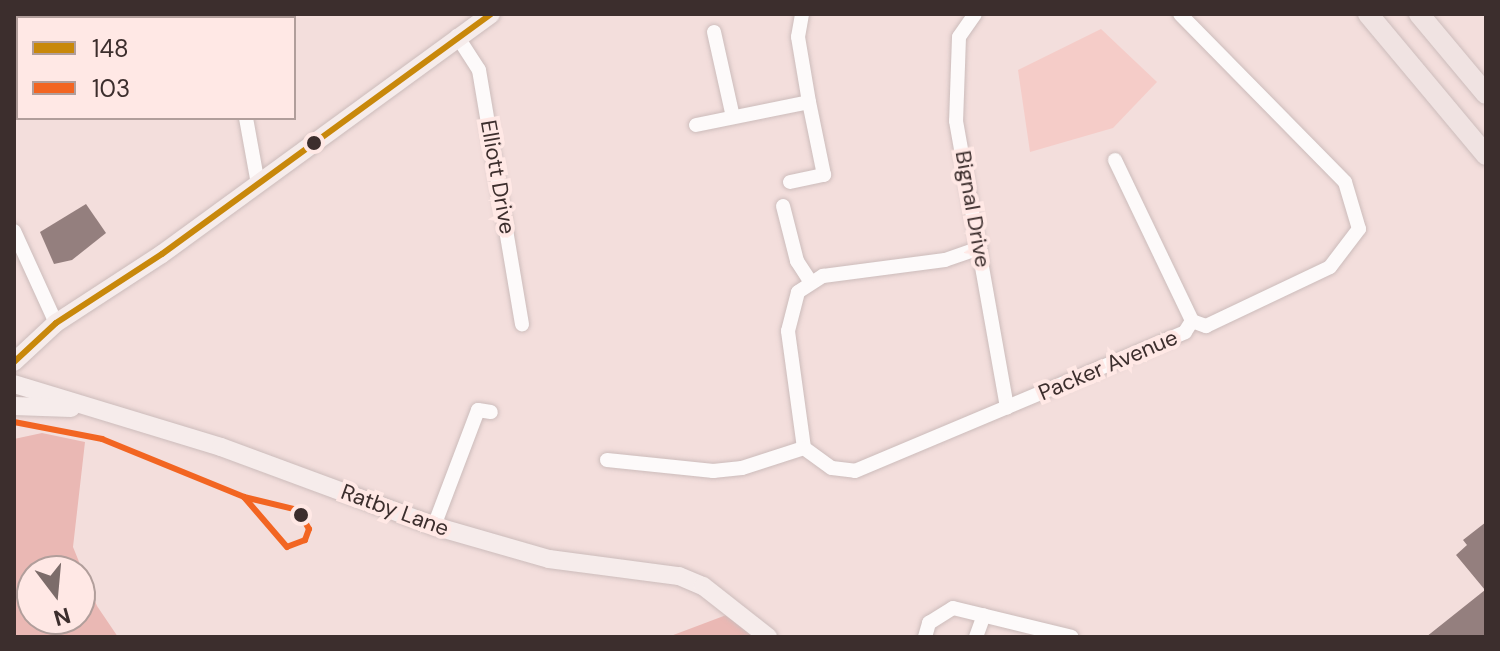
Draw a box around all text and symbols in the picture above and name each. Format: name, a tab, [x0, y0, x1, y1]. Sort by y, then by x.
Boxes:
legend	[16, 16, 296, 120]
text: 148	[92, 33, 129, 64]
text: 103	[92, 73, 130, 104]
street label: Elliott Drive	[475, 118, 521, 236]
unlabelled marker	[306, 135, 322, 151]
street label: Bignal Drive	[950, 148, 996, 270]
street label: Packer Avenue	[1035, 324, 1181, 406]
street label: Ratby Lane	[338, 478, 452, 542]
unlabelled marker	[293, 507, 309, 523]
north arrow	[16, 555, 96, 635]
text: N	[50, 600, 74, 633]

